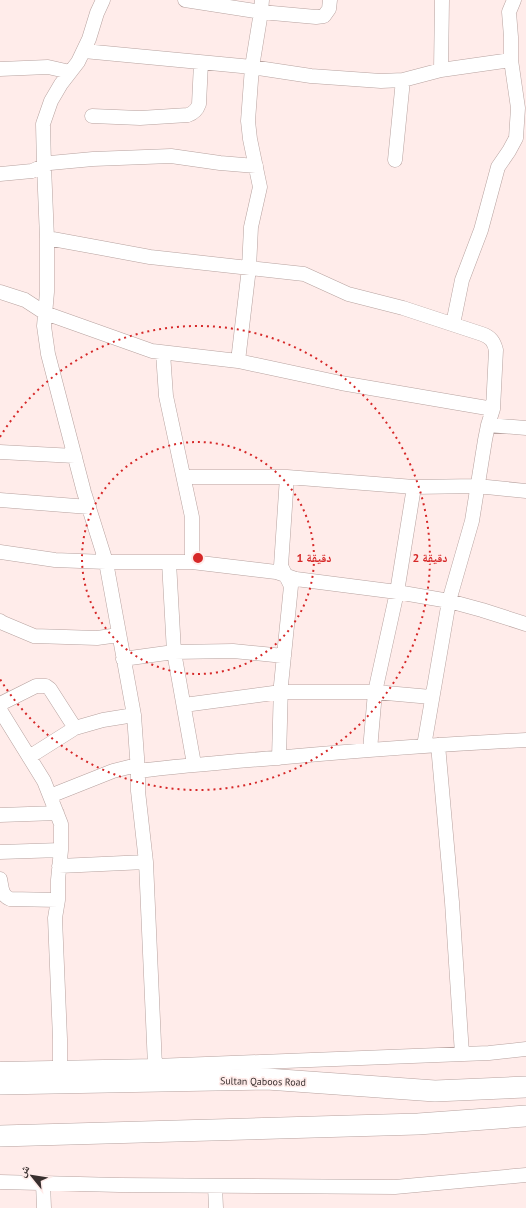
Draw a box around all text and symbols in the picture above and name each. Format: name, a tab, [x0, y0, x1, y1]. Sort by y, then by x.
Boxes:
text: 1 دقيقة	[296, 550, 332, 565]
text: 2 دقيقة	[412, 550, 448, 565]
centre of rings	[191, 551, 205, 565]
street label: Sultan Qaboos Road	[220, 1074, 306, 1089]
north arrow	[12, 1156, 52, 1196]
text: ش	[14, 1162, 33, 1180]

